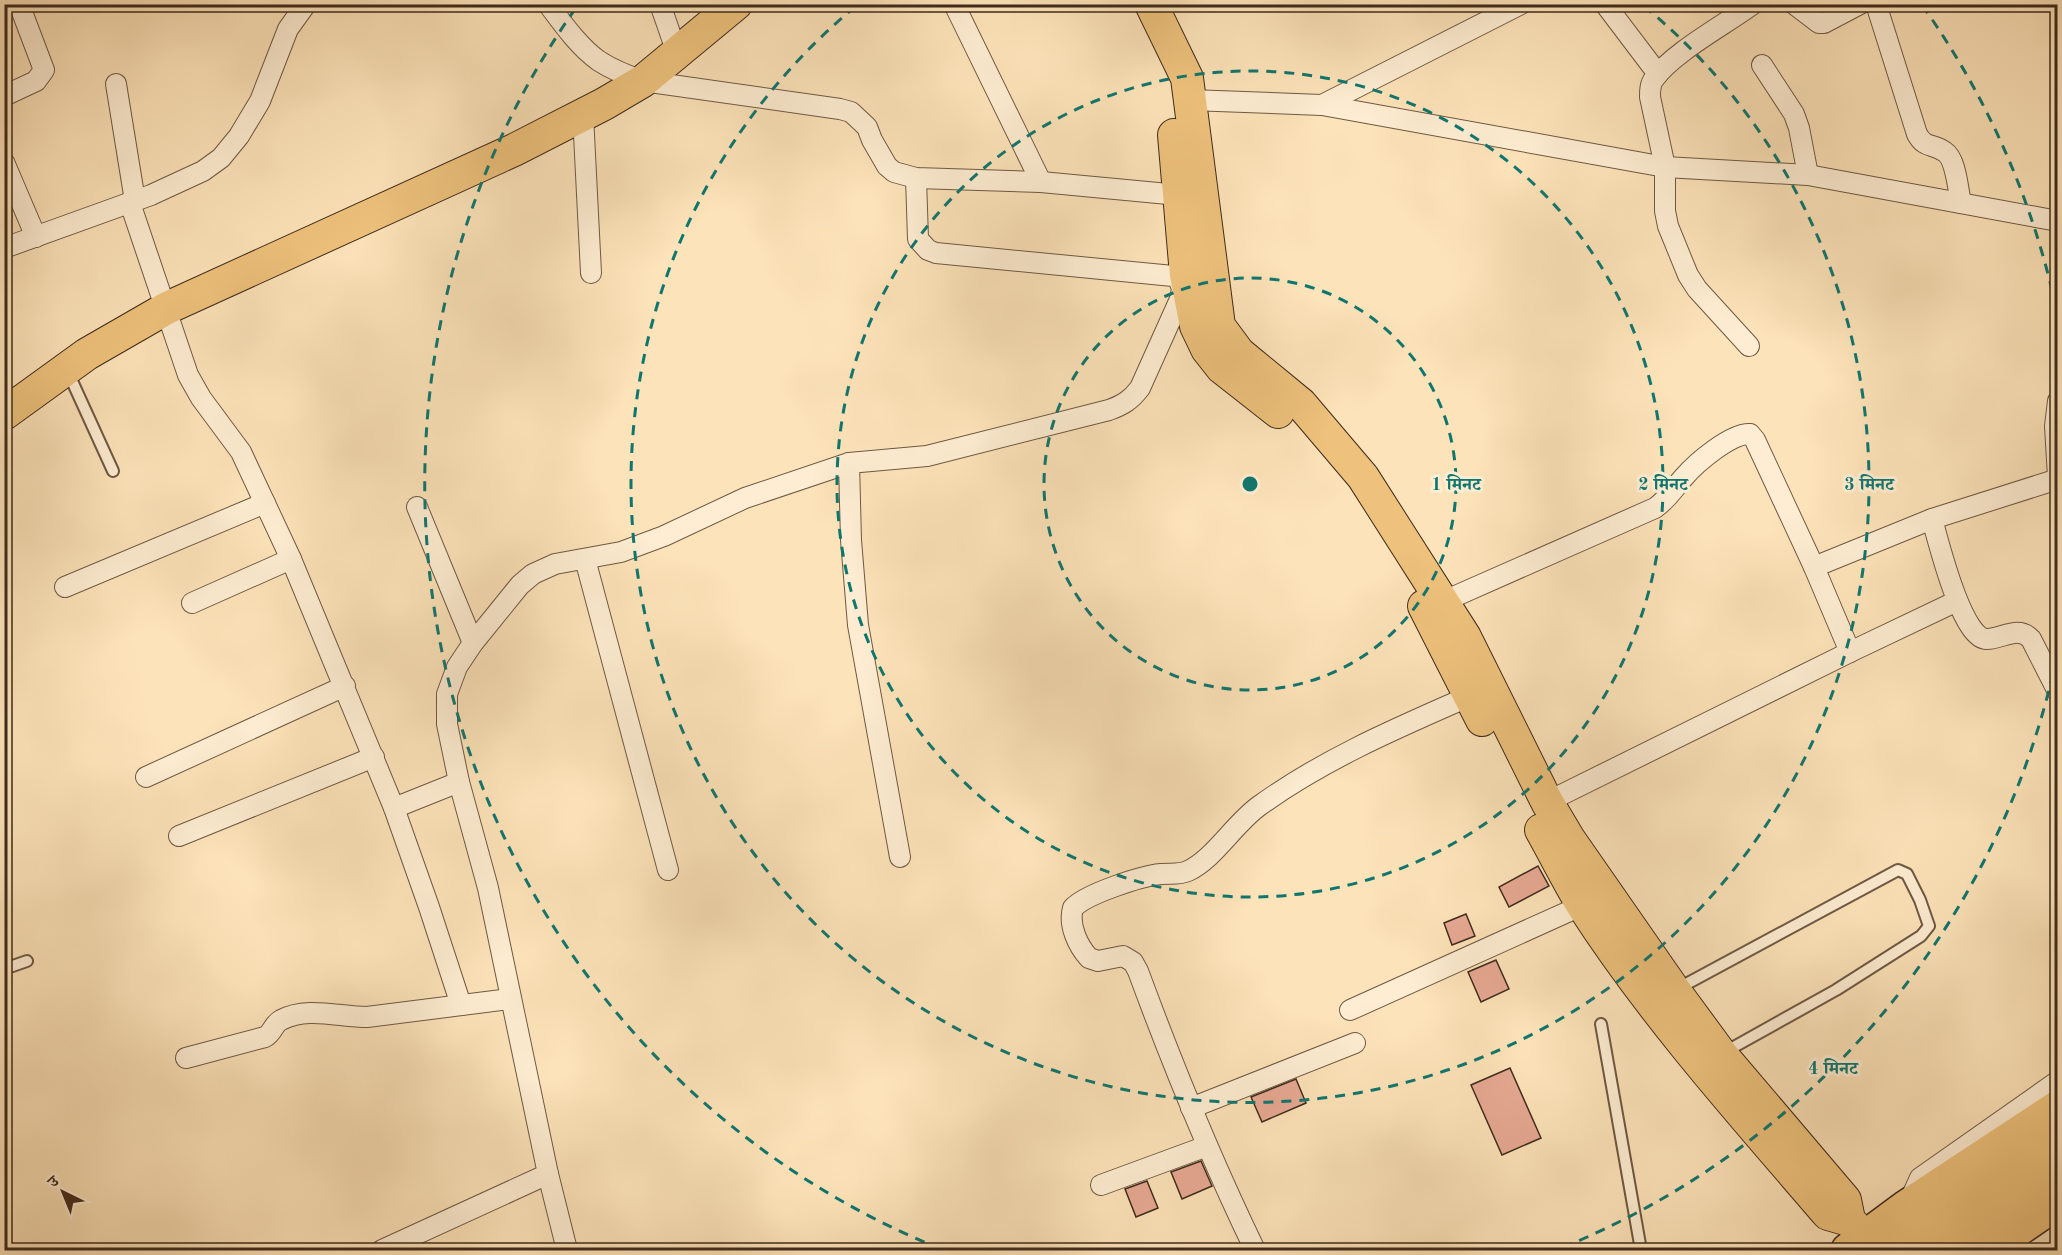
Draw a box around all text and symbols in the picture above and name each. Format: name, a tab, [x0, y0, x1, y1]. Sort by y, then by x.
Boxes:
centre of rings	[1240, 474, 1260, 494]
text: 1 मिनट	[1431, 474, 1482, 494]
text: 2 मिनट	[1638, 474, 1689, 494]
text: 3 मिनट	[1844, 474, 1895, 494]
text: 4 मिनट	[1808, 1058, 1859, 1078]
north arrow	[33, 1162, 93, 1222]
text: उ	[45, 1173, 64, 1192]

